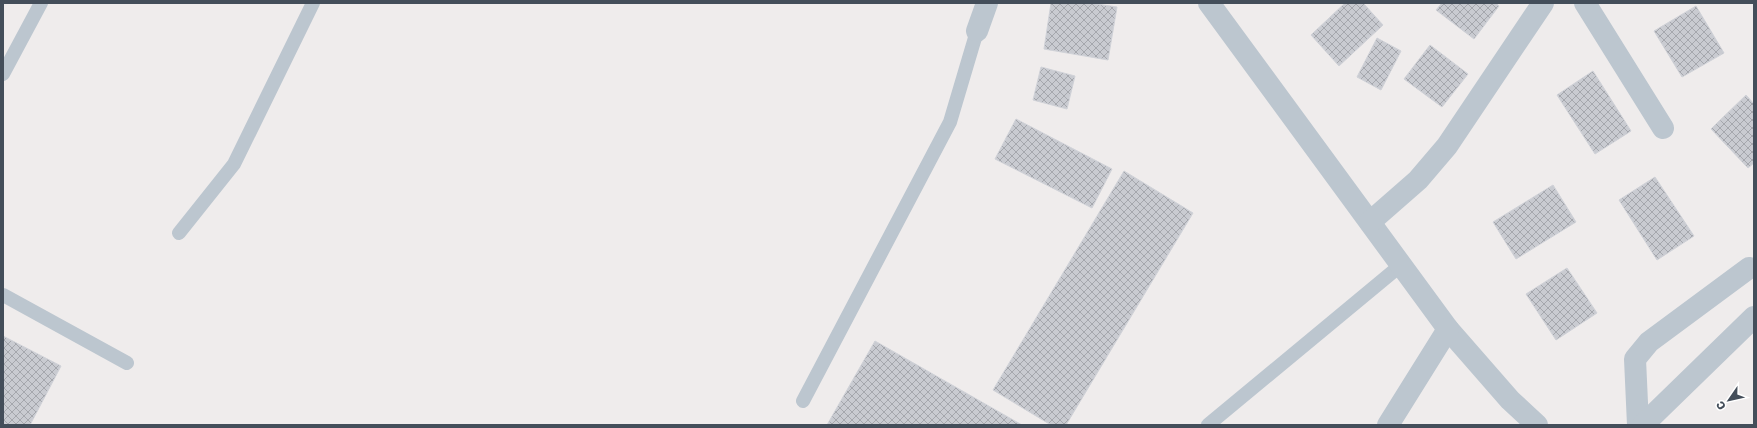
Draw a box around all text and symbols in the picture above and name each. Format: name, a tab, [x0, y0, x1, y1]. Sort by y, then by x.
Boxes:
north arrow	[1709, 380, 1749, 420]
text: С	[1713, 398, 1729, 412]

